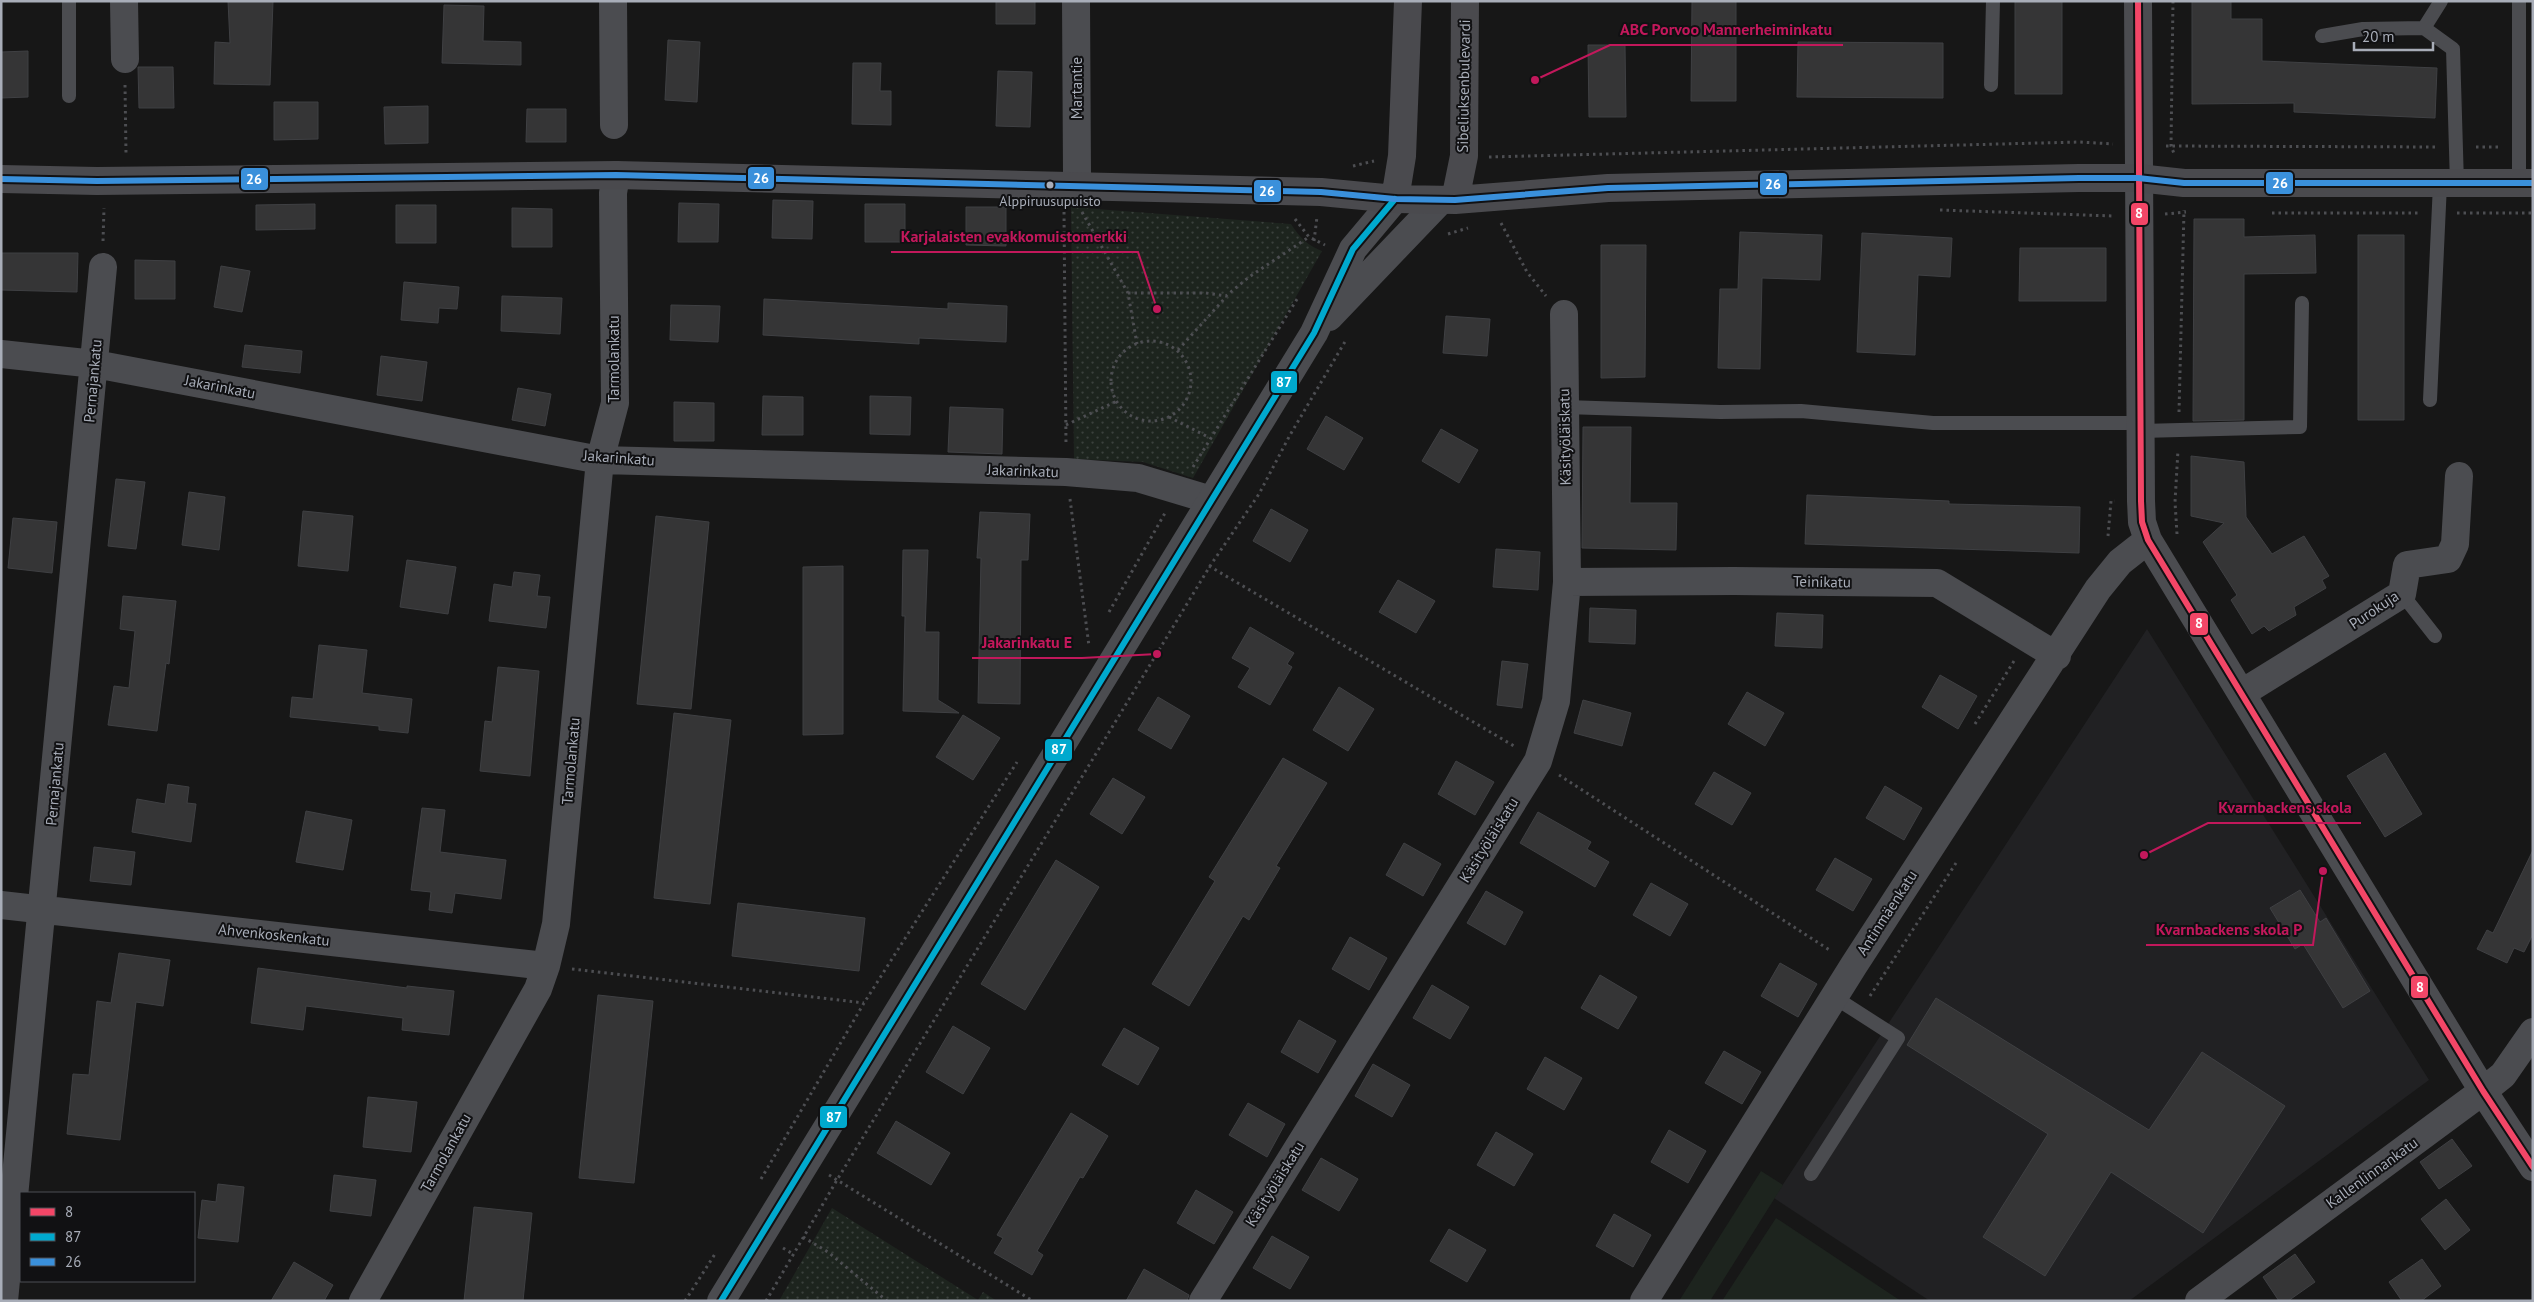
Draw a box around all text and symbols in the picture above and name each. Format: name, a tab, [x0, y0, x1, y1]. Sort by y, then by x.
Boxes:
callout: ABC Porvoo Mannerheiminkatu	[1610, 14, 1843, 45]
street label: Sibeliuksenbulevardi	[1453, 19, 1474, 153]
text: ABC Porvoo Mannerheiminkatu	[1620, 19, 1832, 39]
scale bar	[2354, 20, 2433, 52]
text: 20 m	[2362, 27, 2395, 46]
street label: Martantie	[1067, 57, 1086, 119]
line badge: 26	[747, 166, 775, 190]
line badge: 26	[240, 167, 269, 191]
text: 26	[753, 169, 769, 187]
text: 26	[246, 170, 262, 188]
line badge: 26	[2265, 171, 2294, 195]
line badge: 26	[1759, 172, 1788, 196]
text: 26	[2272, 174, 2288, 192]
text: 26	[1765, 175, 1781, 193]
line badge: 26	[1253, 179, 1282, 203]
marker: Alppiruusupuisto	[1045, 180, 1055, 190]
text: 26	[1259, 182, 1275, 200]
place label: Alppiruusupuisto	[999, 192, 1101, 210]
line badge: 8	[2130, 202, 2149, 226]
text: 8	[2135, 204, 2143, 222]
callout: Karjalaisten evakkomuistomerkki	[891, 221, 1138, 252]
text: Karjalaisten evakkomuistomerkki	[901, 226, 1127, 246]
street label: Tarmolankatu	[604, 315, 623, 403]
street label: Pernajankatu	[79, 338, 106, 423]
street label: Jakarinkatu	[182, 370, 257, 403]
line badge: 87	[1270, 370, 1298, 394]
text: 87	[1276, 373, 1292, 391]
street label: Käsityöläiskatu	[1554, 388, 1575, 486]
street label: Jakarinkatu	[582, 445, 655, 469]
street label: Jakarinkatu	[986, 460, 1059, 481]
street label: Teinikatu	[1793, 571, 1851, 592]
street label: Purokuja	[2345, 586, 2402, 633]
line badge: 8	[2189, 612, 2209, 636]
text: 8	[2195, 614, 2203, 632]
callout: Jakarinkatu E	[972, 627, 1082, 658]
text: Jakarinkatu E	[981, 632, 1072, 652]
street label: Tarmolankatu	[557, 717, 584, 805]
line badge: 87	[1044, 738, 1073, 762]
text: 87	[1051, 740, 1067, 758]
street label: Pernajankatu	[41, 741, 68, 826]
callout: Kvarnbackens skola	[2208, 792, 2361, 823]
street label: Käsityöläiskatu	[1455, 794, 1522, 886]
text: Kvarnbackens skola	[2218, 797, 2352, 817]
street label: Antinmäenkatu	[1852, 867, 1921, 959]
callout: Kvarnbackens skola P	[2146, 914, 2313, 945]
street label: Ahvenkoskenkatu	[217, 919, 331, 950]
text: Kvarnbackens skola P	[2156, 919, 2302, 939]
line badge: 8	[2410, 975, 2429, 999]
text: 8	[2416, 978, 2424, 996]
line badge: 87	[819, 1105, 848, 1129]
text: 87	[826, 1108, 842, 1126]
street label: Tarmolankatu	[416, 1110, 475, 1196]
street label: Kallenlinnankatu	[2322, 1133, 2421, 1212]
street label: Käsityöläiskatu	[1241, 1138, 1308, 1230]
legend	[20, 1192, 195, 1282]
text: 8	[65, 1202, 73, 1221]
text: 87	[65, 1227, 81, 1246]
text: 26	[65, 1252, 81, 1271]

